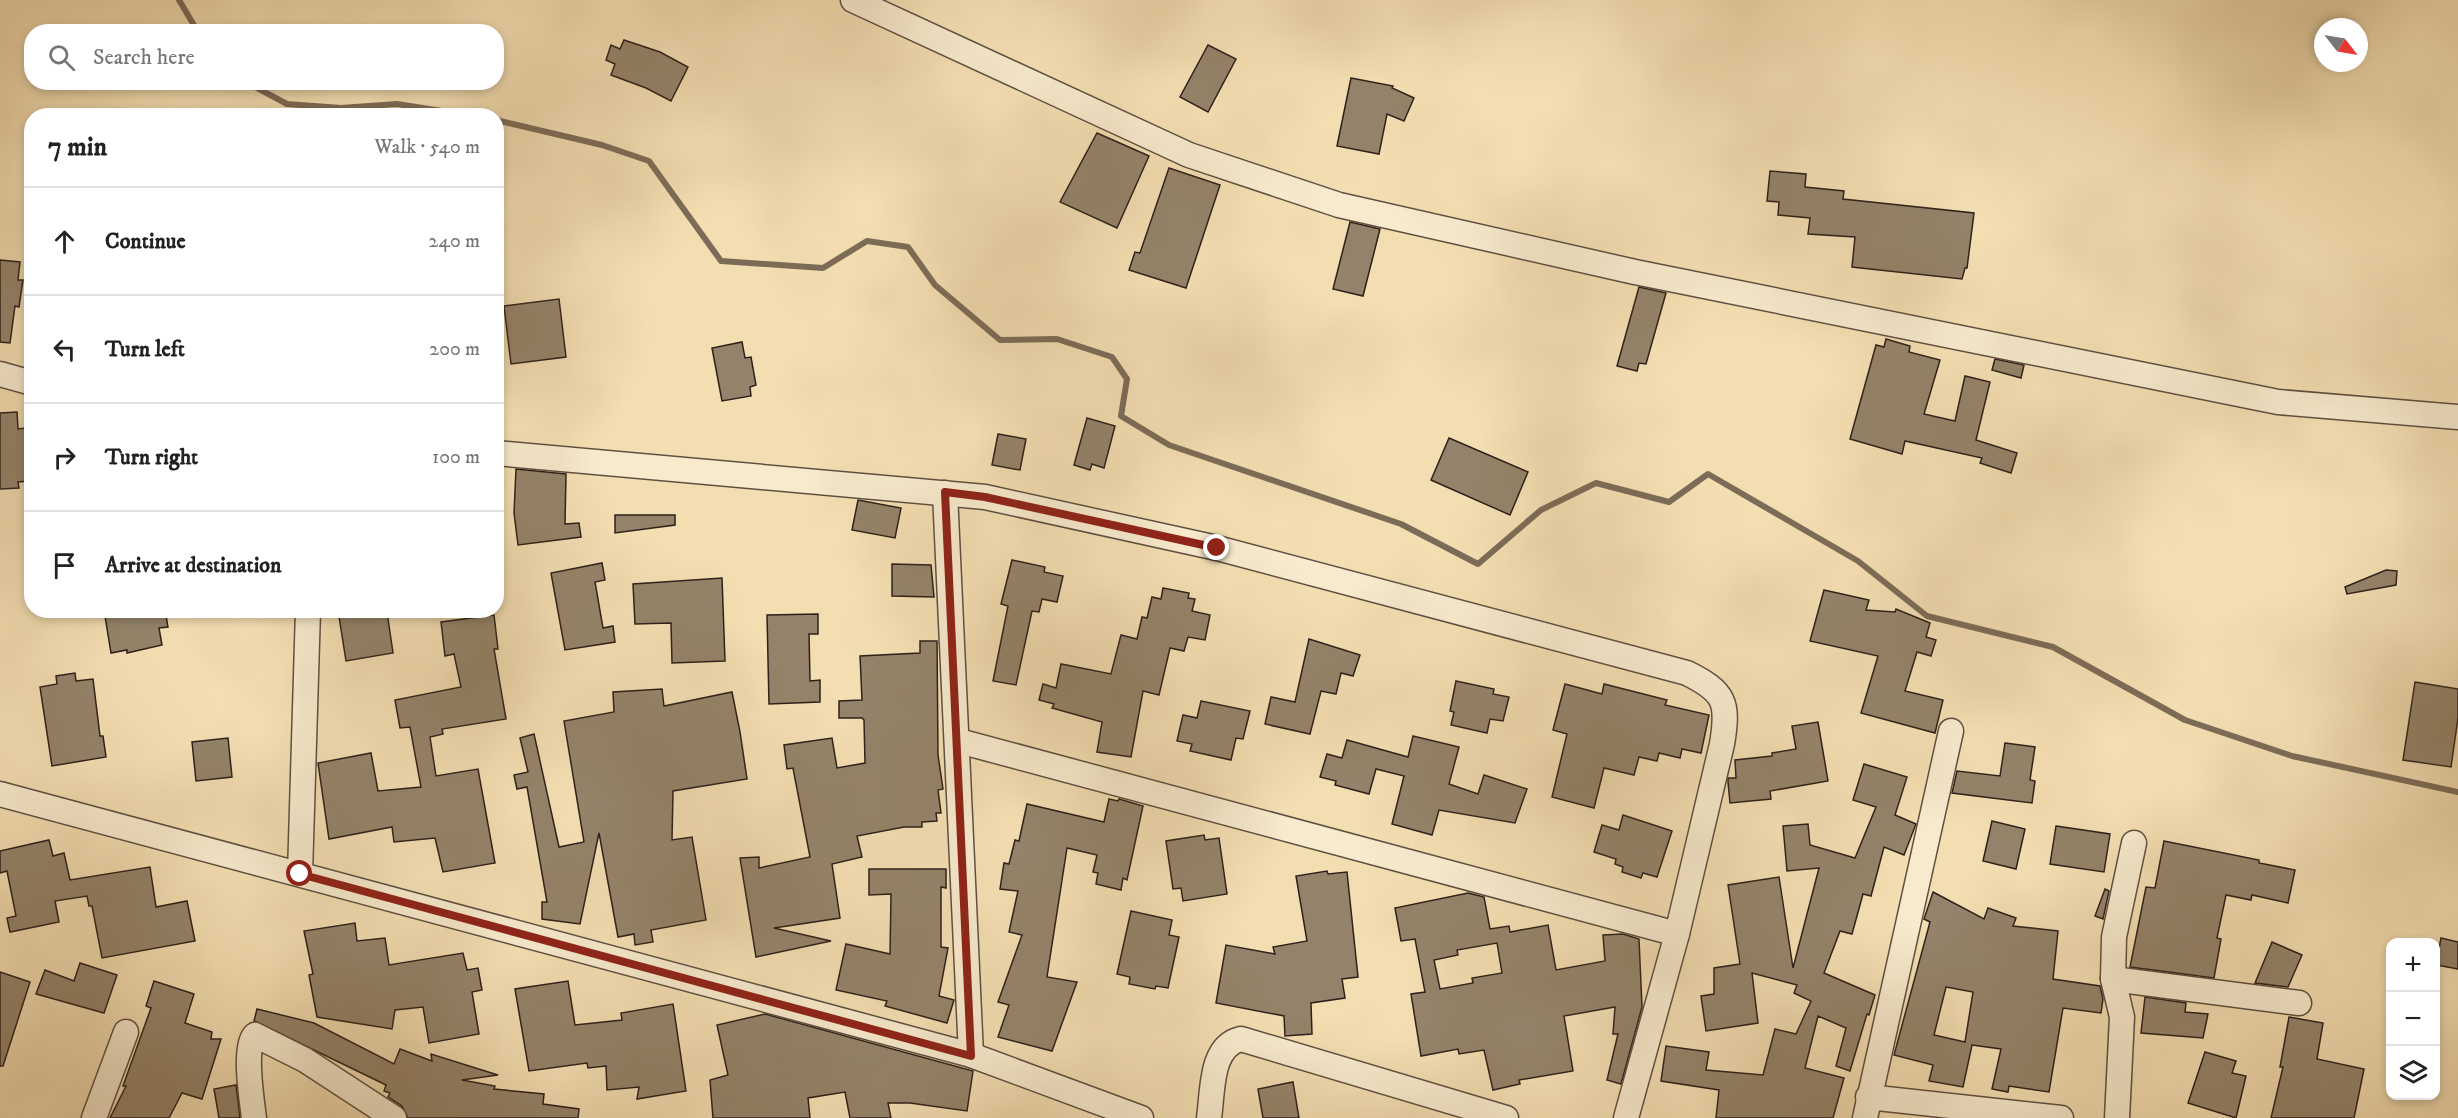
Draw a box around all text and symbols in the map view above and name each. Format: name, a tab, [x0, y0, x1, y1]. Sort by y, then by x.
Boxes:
north arrow	[2314, 18, 2368, 72]
search box	[24, 24, 504, 90]
icon: search	[45, 41, 78, 74]
text: Search here	[93, 44, 195, 71]
text: 7 min	[48, 131, 107, 164]
text: Walk · 540 m	[375, 135, 480, 160]
icon: ahead	[48, 225, 81, 258]
text: Continue	[105, 228, 186, 255]
text: 240 m	[429, 229, 480, 254]
icon: left	[48, 333, 81, 366]
text: Turn left	[105, 336, 185, 363]
text: 200 m	[429, 337, 480, 362]
icon: right	[48, 441, 81, 474]
text: Turn right	[105, 444, 198, 471]
text: 100 m	[432, 445, 480, 470]
route end	[1203, 534, 1229, 560]
icon: arrive	[48, 549, 81, 582]
text: Arrive at destination	[105, 552, 282, 579]
route start	[286, 860, 312, 886]
map controls	[2386, 938, 2440, 1100]
button: +	[2386, 938, 2440, 992]
button: −	[2386, 992, 2440, 1046]
button: layers	[2386, 1046, 2440, 1100]

